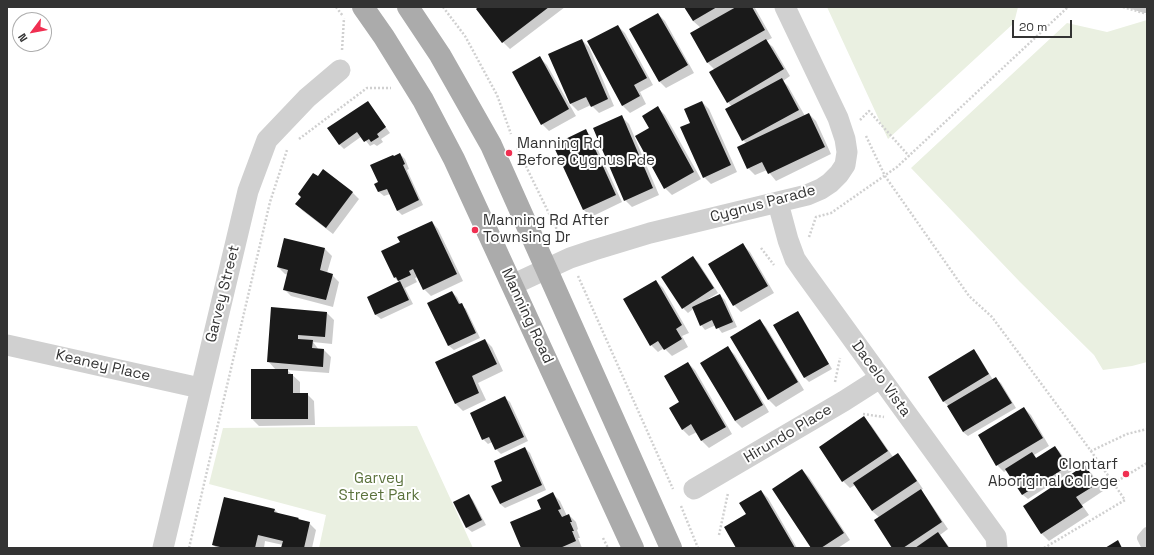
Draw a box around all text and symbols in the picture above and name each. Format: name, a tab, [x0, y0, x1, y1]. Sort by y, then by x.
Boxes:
north arrow	[12, 12, 52, 52]
scale bar	[1014, 12, 1074, 38]
text: 20 m	[1019, 19, 1047, 35]
text: N	[15, 31, 31, 45]
place label: Manning Rd Before Cygnus Pde	[517, 135, 655, 170]
marker: Manning Rd Before Cygnus Pde	[504, 148, 514, 158]
street label: Cygnus Parade	[708, 181, 818, 227]
place label: Manning Rd After Townsing Dr	[483, 212, 609, 247]
marker: Manning Rd After Townsing Dr	[470, 225, 480, 235]
street label: Garvey Street	[202, 243, 244, 345]
street label: Manning Road	[497, 265, 557, 367]
street label: Dacelo Vista	[848, 338, 914, 420]
street label: Keaney Place	[54, 346, 152, 386]
street label: Hirundo Place	[741, 401, 835, 467]
place label: Clontarf Aboriginal College	[988, 456, 1118, 491]
marker: Clontarf Aboriginal College	[1121, 469, 1131, 479]
park label: Garvey Street Park	[339, 470, 419, 505]

